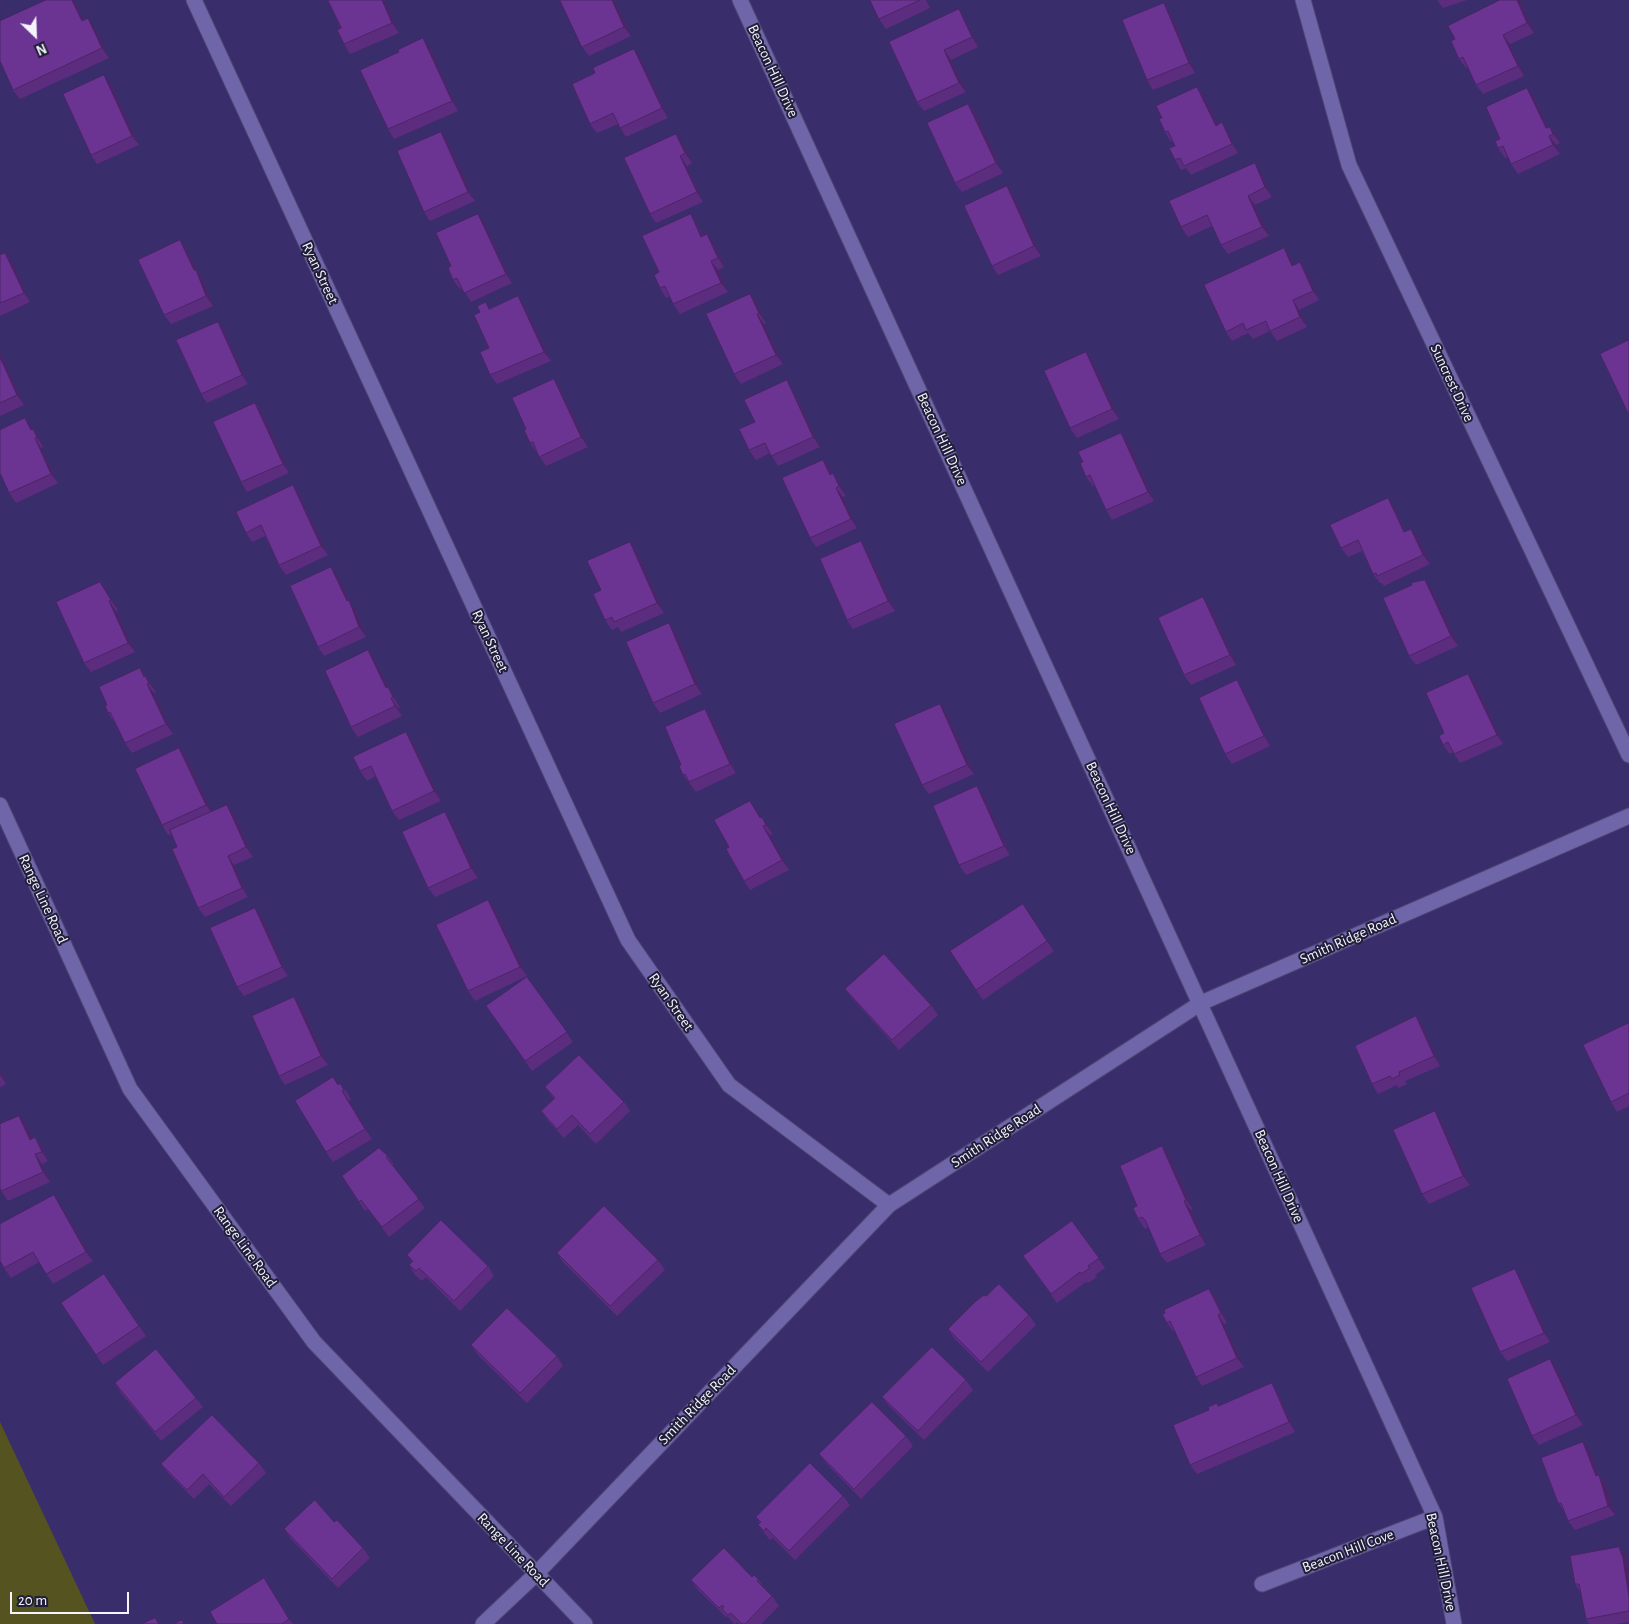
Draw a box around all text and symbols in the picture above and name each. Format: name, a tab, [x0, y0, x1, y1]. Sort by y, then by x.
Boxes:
north arrow	[10, 10, 60, 60]
street label: Beacon Hill Drive	[744, 22, 802, 120]
text: N	[34, 40, 48, 57]
street label: Ryan Street	[298, 239, 342, 307]
street label: Suncrest Drive	[1426, 341, 1478, 425]
street label: Beacon Hill Drive	[913, 390, 971, 488]
street label: Ryan Street	[468, 607, 512, 675]
street label: Beacon Hill Drive	[1082, 759, 1140, 857]
street label: Range Line Road	[15, 852, 71, 946]
street label: Smith Ridge Road	[1297, 910, 1399, 968]
street label: Ryan Street	[645, 970, 697, 1034]
street label: Smith Ridge Road	[948, 1100, 1044, 1172]
street label: Beacon Hill Drive	[1250, 1127, 1308, 1225]
street label: Range Line Road	[209, 1203, 281, 1291]
street label: Smith Ridge Road	[654, 1361, 740, 1449]
street label: Range Line Road	[473, 1509, 553, 1591]
street label: Beacon Hill Drive	[1422, 1511, 1460, 1613]
street label: Beacon Hill Cove	[1300, 1525, 1396, 1577]
scale bar	[12, 1582, 131, 1614]
text: 20 m	[18, 1593, 47, 1608]

